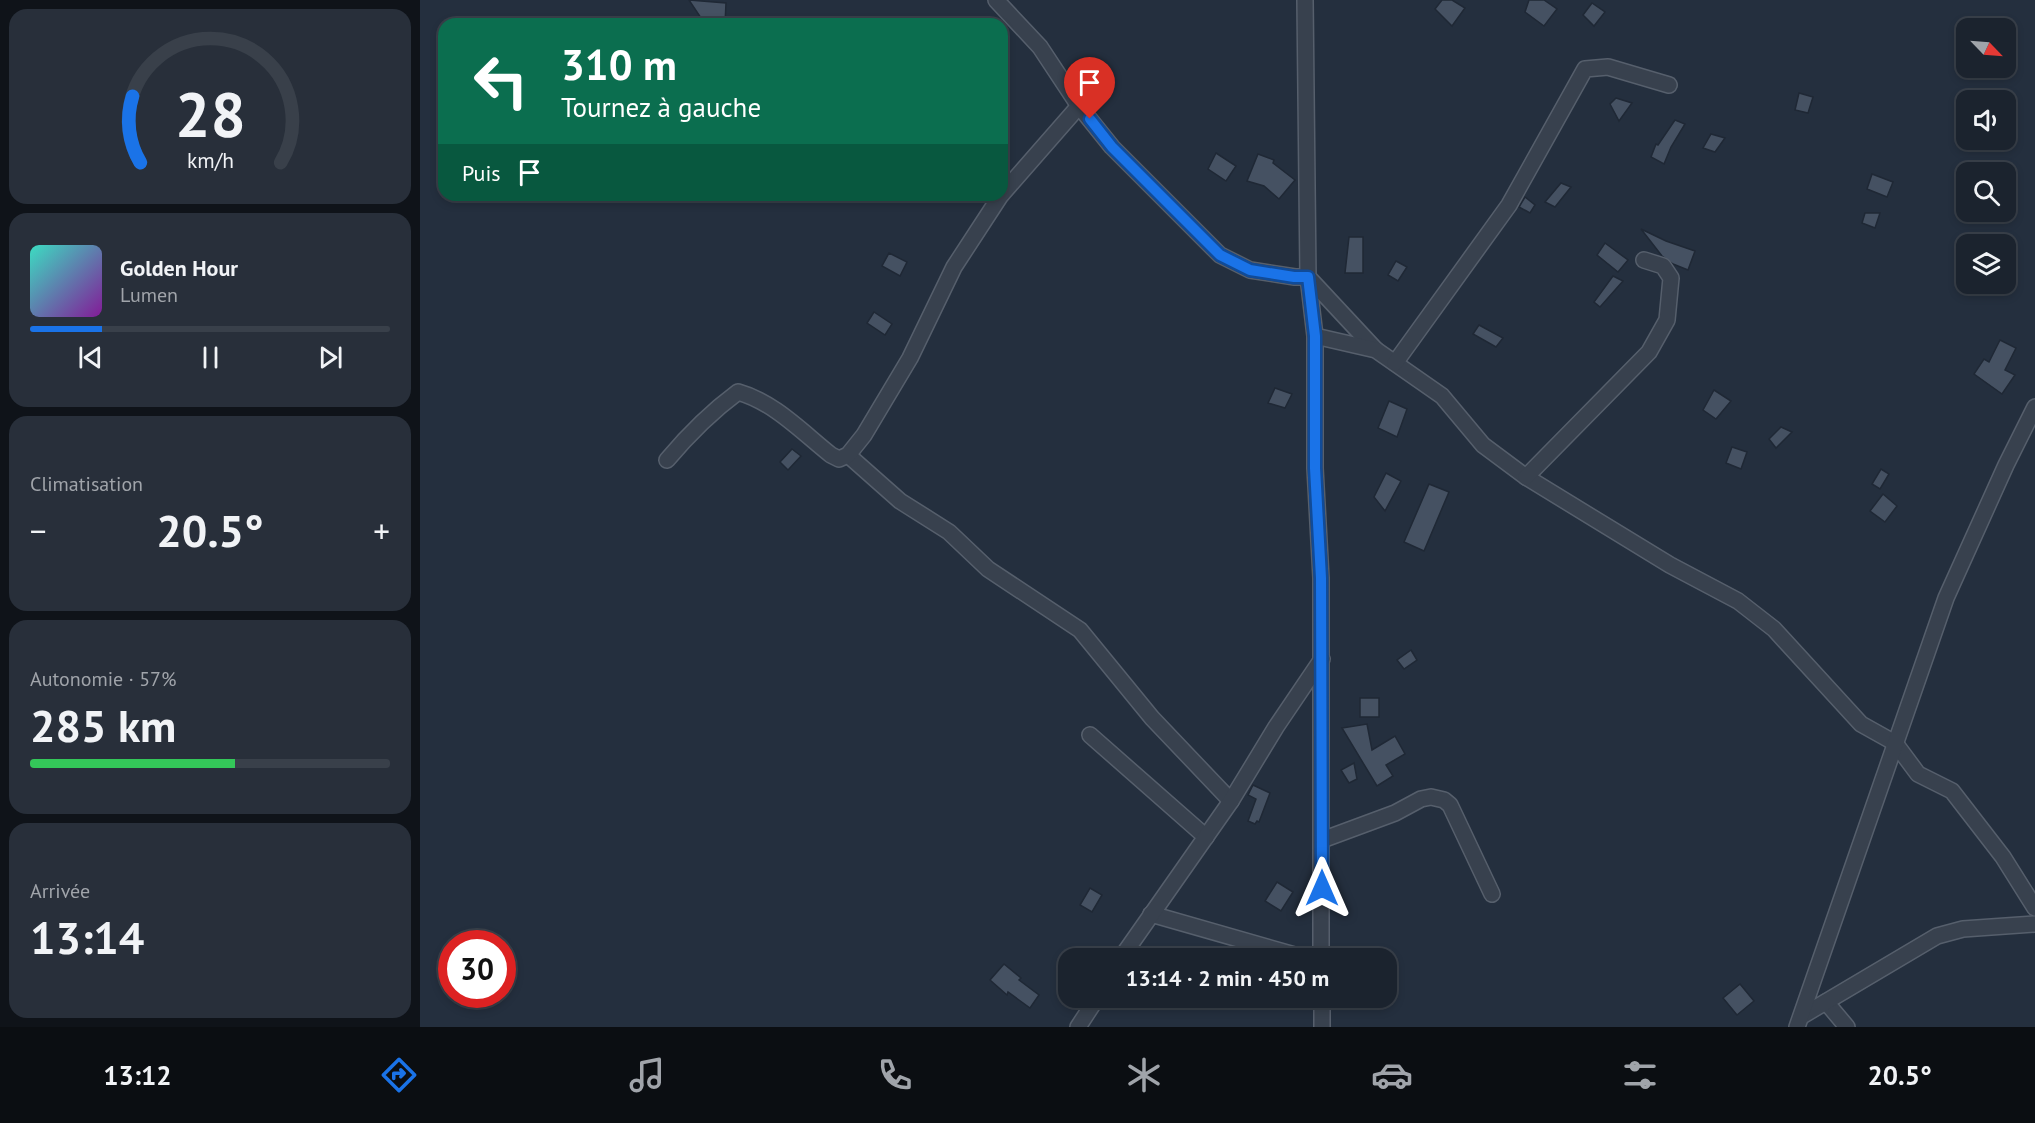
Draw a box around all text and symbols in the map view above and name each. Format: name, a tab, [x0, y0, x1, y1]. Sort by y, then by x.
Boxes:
north arrow	[1956, 18, 2016, 78]
map controls	[1956, 18, 2016, 294]
text: 310 m	[561, 37, 677, 92]
icon: left	[462, 42, 540, 120]
pin	[1064, 57, 1115, 119]
icon: arrive	[1073, 66, 1106, 99]
text: 28	[175, 73, 245, 154]
text: Tournez à gauche	[561, 90, 761, 124]
button: sound	[1956, 90, 2016, 150]
text: km/h	[186, 147, 233, 175]
icon: arrive	[513, 156, 546, 189]
text: Puis	[462, 159, 501, 187]
button: search	[1956, 162, 2016, 222]
button: layers	[1956, 234, 2016, 294]
text: Golden Hour	[120, 254, 238, 282]
text: Lumen	[120, 282, 178, 308]
icon: previous	[74, 341, 107, 374]
icon: pause	[194, 341, 227, 374]
icon: next	[314, 341, 347, 374]
text: Climatisation	[30, 471, 143, 497]
text: 20.5°	[156, 501, 264, 559]
text: −	[30, 509, 47, 552]
text: +	[373, 509, 390, 552]
text: Autonomie · 57%	[30, 666, 176, 692]
text: 285 km	[30, 696, 176, 754]
position arrow	[1290, 856, 1354, 920]
text: Arrivée	[30, 878, 90, 904]
text: 13:14	[30, 908, 144, 966]
speed limit sign: 30	[438, 930, 516, 1008]
text: 13:14 · 2 min · 450 m	[1126, 964, 1329, 992]
icon: directions	[378, 1054, 420, 1096]
icon: music	[626, 1054, 668, 1096]
icon: phone	[874, 1054, 916, 1096]
icon: climate	[1123, 1054, 1165, 1096]
icon: car	[1371, 1054, 1413, 1096]
icon: filters	[1619, 1054, 1661, 1096]
text: 13:12	[103, 1058, 172, 1092]
text: 20.5°	[1867, 1058, 1932, 1092]

